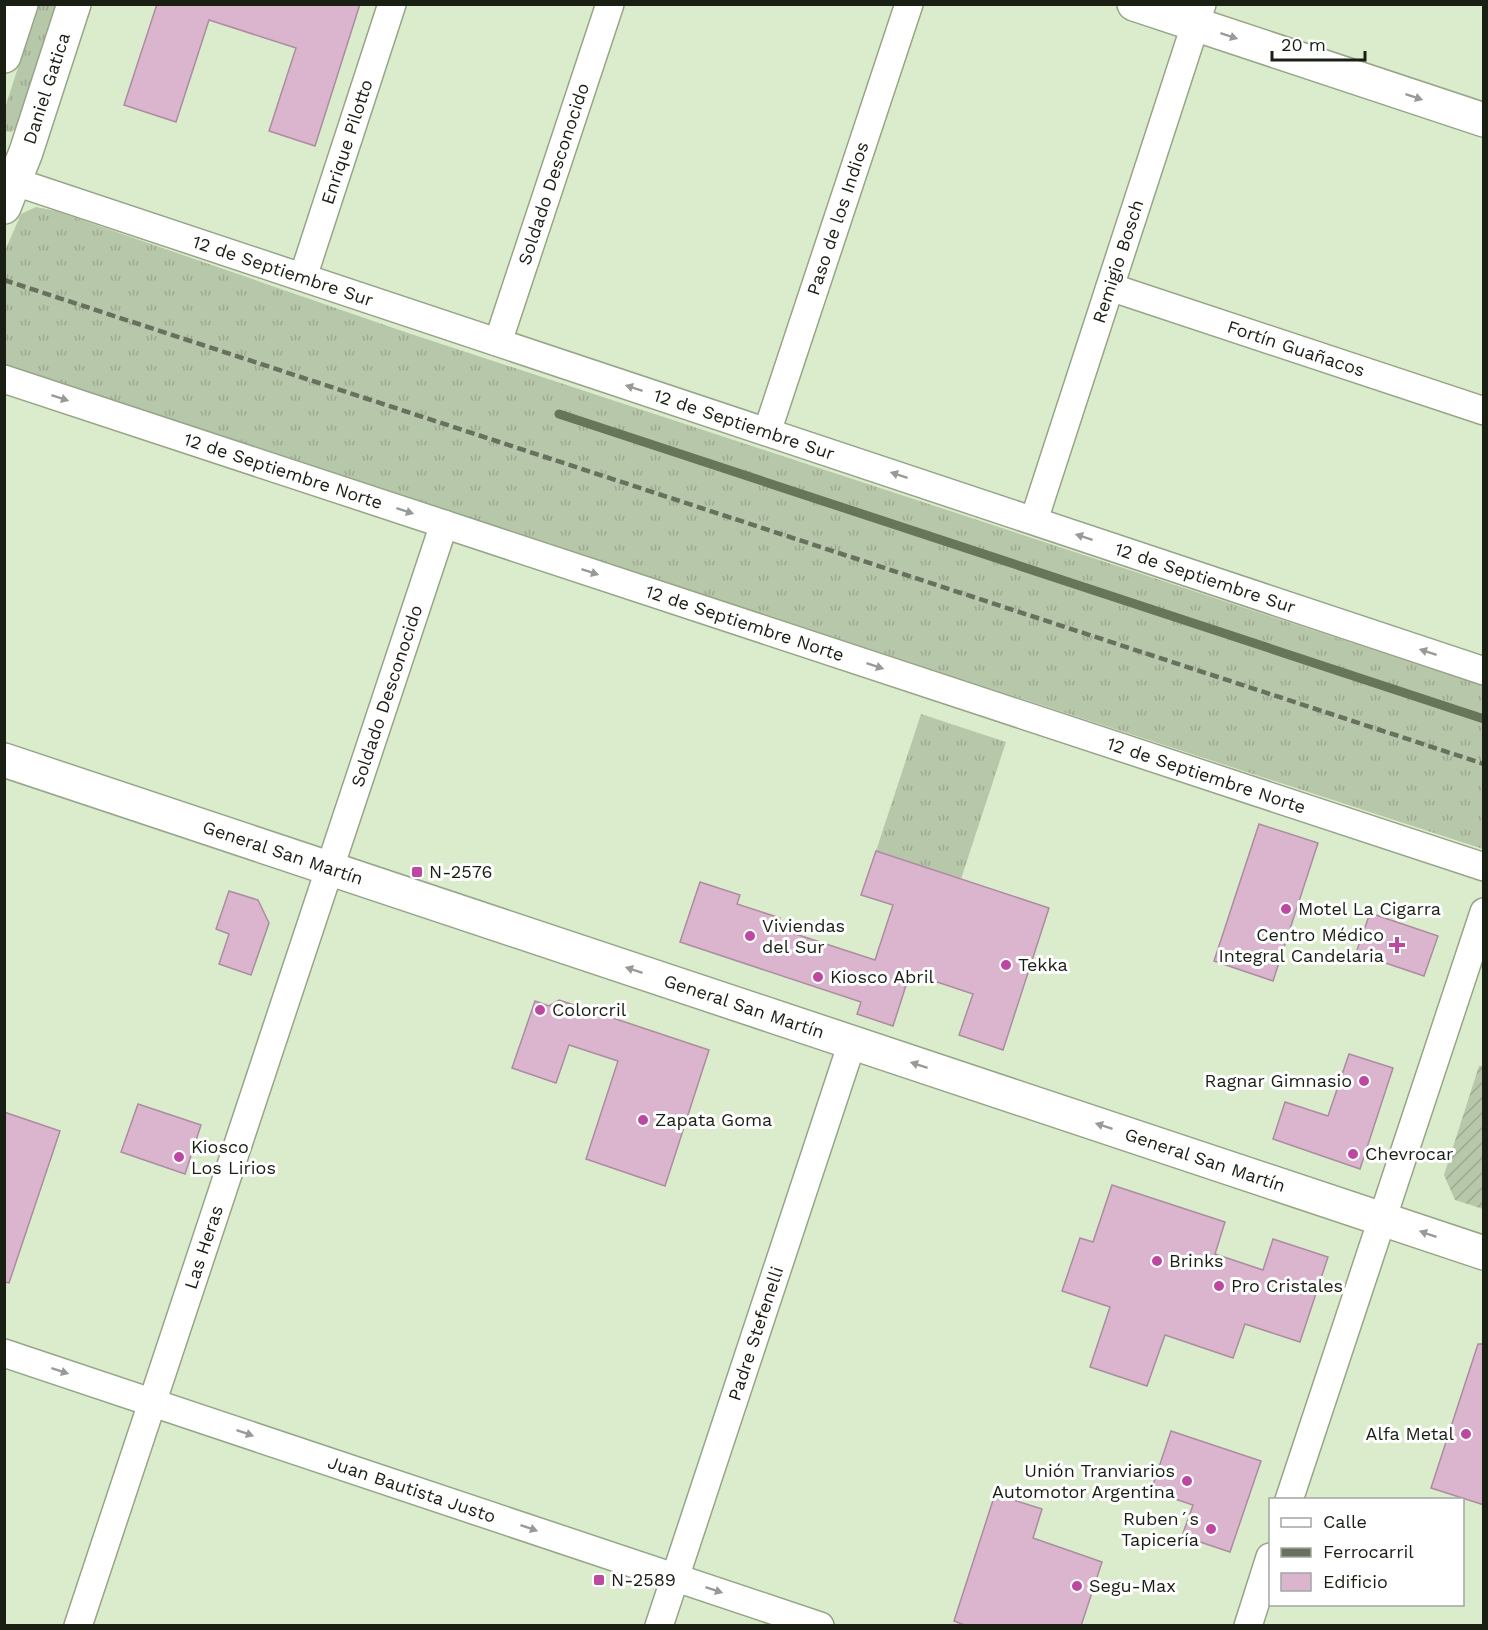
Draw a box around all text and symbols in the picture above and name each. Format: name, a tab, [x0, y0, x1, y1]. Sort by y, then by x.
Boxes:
scale bar	[1272, 24, 1365, 62]
street label: Daniel Gatica	[18, 30, 74, 147]
one-way arrow	[1220, 31, 1238, 41]
text: 20 m	[1281, 34, 1326, 55]
street label: Enrique Pilotto	[316, 77, 377, 207]
street label: Soldado Desconocido	[513, 80, 593, 267]
one-way arrow	[1405, 92, 1423, 102]
street label: Paso de los Indios	[802, 139, 873, 298]
street label: Remigio Bosch	[1088, 197, 1148, 326]
street label: 12 de Septiembre Sur	[190, 231, 376, 310]
street label: Fortín Guañacos	[1225, 316, 1368, 381]
one-way arrow	[625, 382, 643, 392]
street label: 12 de Septiembre Sur	[651, 384, 837, 464]
one-way arrow	[51, 393, 69, 403]
street label: 12 de Septiembre Norte	[181, 428, 385, 513]
one-way arrow	[890, 470, 908, 480]
one-way arrow	[396, 507, 414, 517]
one-way arrow	[1075, 532, 1093, 541]
street label: 12 de Septiembre Sur	[1112, 538, 1298, 617]
one-way arrow	[581, 568, 599, 578]
street label: 12 de Septiembre Norte	[643, 580, 847, 665]
street label: Soldado Desconocido	[346, 602, 426, 789]
one-way arrow	[1419, 647, 1437, 656]
one-way arrow	[866, 662, 884, 672]
street label: 12 de Septiembre Norte	[1104, 732, 1309, 818]
street label: General San Martín	[200, 816, 366, 889]
place label: N-2576	[429, 861, 492, 882]
marker: N-2576	[410, 865, 424, 879]
place label: Motel La Cigarra	[1298, 898, 1441, 919]
marker: Motel La Cigarra	[1279, 902, 1293, 916]
place label: Viviendas del Sur	[762, 915, 845, 957]
place label: Centro Médico Integral Candelaria	[1219, 924, 1384, 966]
marker: Viviendas del Sur	[743, 929, 757, 943]
marker: Centro Médico Integral Candelaria	[1388, 936, 1406, 954]
place label: Tekka	[1018, 954, 1068, 975]
marker: Tekka	[999, 958, 1013, 972]
one-way arrow	[625, 965, 643, 974]
place label: Kiosco Abril	[830, 966, 934, 987]
street label: General San Martín	[661, 970, 827, 1043]
marker: Kiosco Abril	[811, 970, 825, 984]
place label: Colorcril	[552, 999, 627, 1020]
marker: Colorcril	[533, 1003, 547, 1017]
one-way arrow	[910, 1059, 928, 1069]
place label: Ragnar Gimnasio	[1204, 1070, 1352, 1091]
marker: Ragnar Gimnasio	[1357, 1074, 1371, 1088]
place label: Zapata Goma	[655, 1109, 772, 1130]
marker: Zapata Goma	[636, 1113, 650, 1127]
one-way arrow	[1095, 1121, 1113, 1130]
street label: General San Martín	[1122, 1123, 1288, 1196]
place label: Kiosco Los Lirios	[191, 1136, 276, 1178]
place label: Chevrocar	[1365, 1143, 1453, 1164]
marker: Chevrocar	[1346, 1147, 1360, 1161]
marker: Kiosco Los Lirios	[172, 1150, 186, 1164]
street label: Las Heras	[180, 1203, 227, 1292]
one-way arrow	[1419, 1228, 1437, 1238]
place label: Brinks	[1169, 1250, 1224, 1271]
marker: Brinks	[1150, 1254, 1164, 1268]
street label: Padre Stefenelli	[723, 1264, 787, 1403]
place label: Pro Cristales	[1231, 1275, 1343, 1296]
marker: Pro Cristales	[1212, 1279, 1226, 1293]
one-way arrow	[51, 1367, 69, 1376]
place label: Alfa Metal	[1366, 1423, 1454, 1444]
marker: Alfa Metal	[1459, 1427, 1473, 1441]
one-way arrow	[236, 1429, 254, 1438]
street label: Juan Bautista Justo	[325, 1451, 499, 1527]
place label: Unión Tranviarios Automotor Argentina	[992, 1460, 1175, 1502]
marker: Unión Tranviarios Automotor Argentina	[1180, 1474, 1194, 1488]
legend	[1269, 1498, 1464, 1606]
place label: Ruben´s Tapicería	[1121, 1508, 1199, 1550]
text: Calle	[1323, 1511, 1367, 1532]
marker: Ruben´s Tapicería	[1204, 1522, 1218, 1536]
one-way arrow	[520, 1524, 538, 1534]
text: Ferrocarril	[1323, 1541, 1414, 1562]
place label: N-2589	[611, 1569, 676, 1590]
text: Edificio	[1323, 1571, 1388, 1592]
marker: N-2589	[592, 1573, 606, 1587]
place label: Segu-Max	[1089, 1575, 1176, 1596]
marker: Segu-Max	[1070, 1579, 1084, 1593]
one-way arrow	[705, 1586, 723, 1596]

